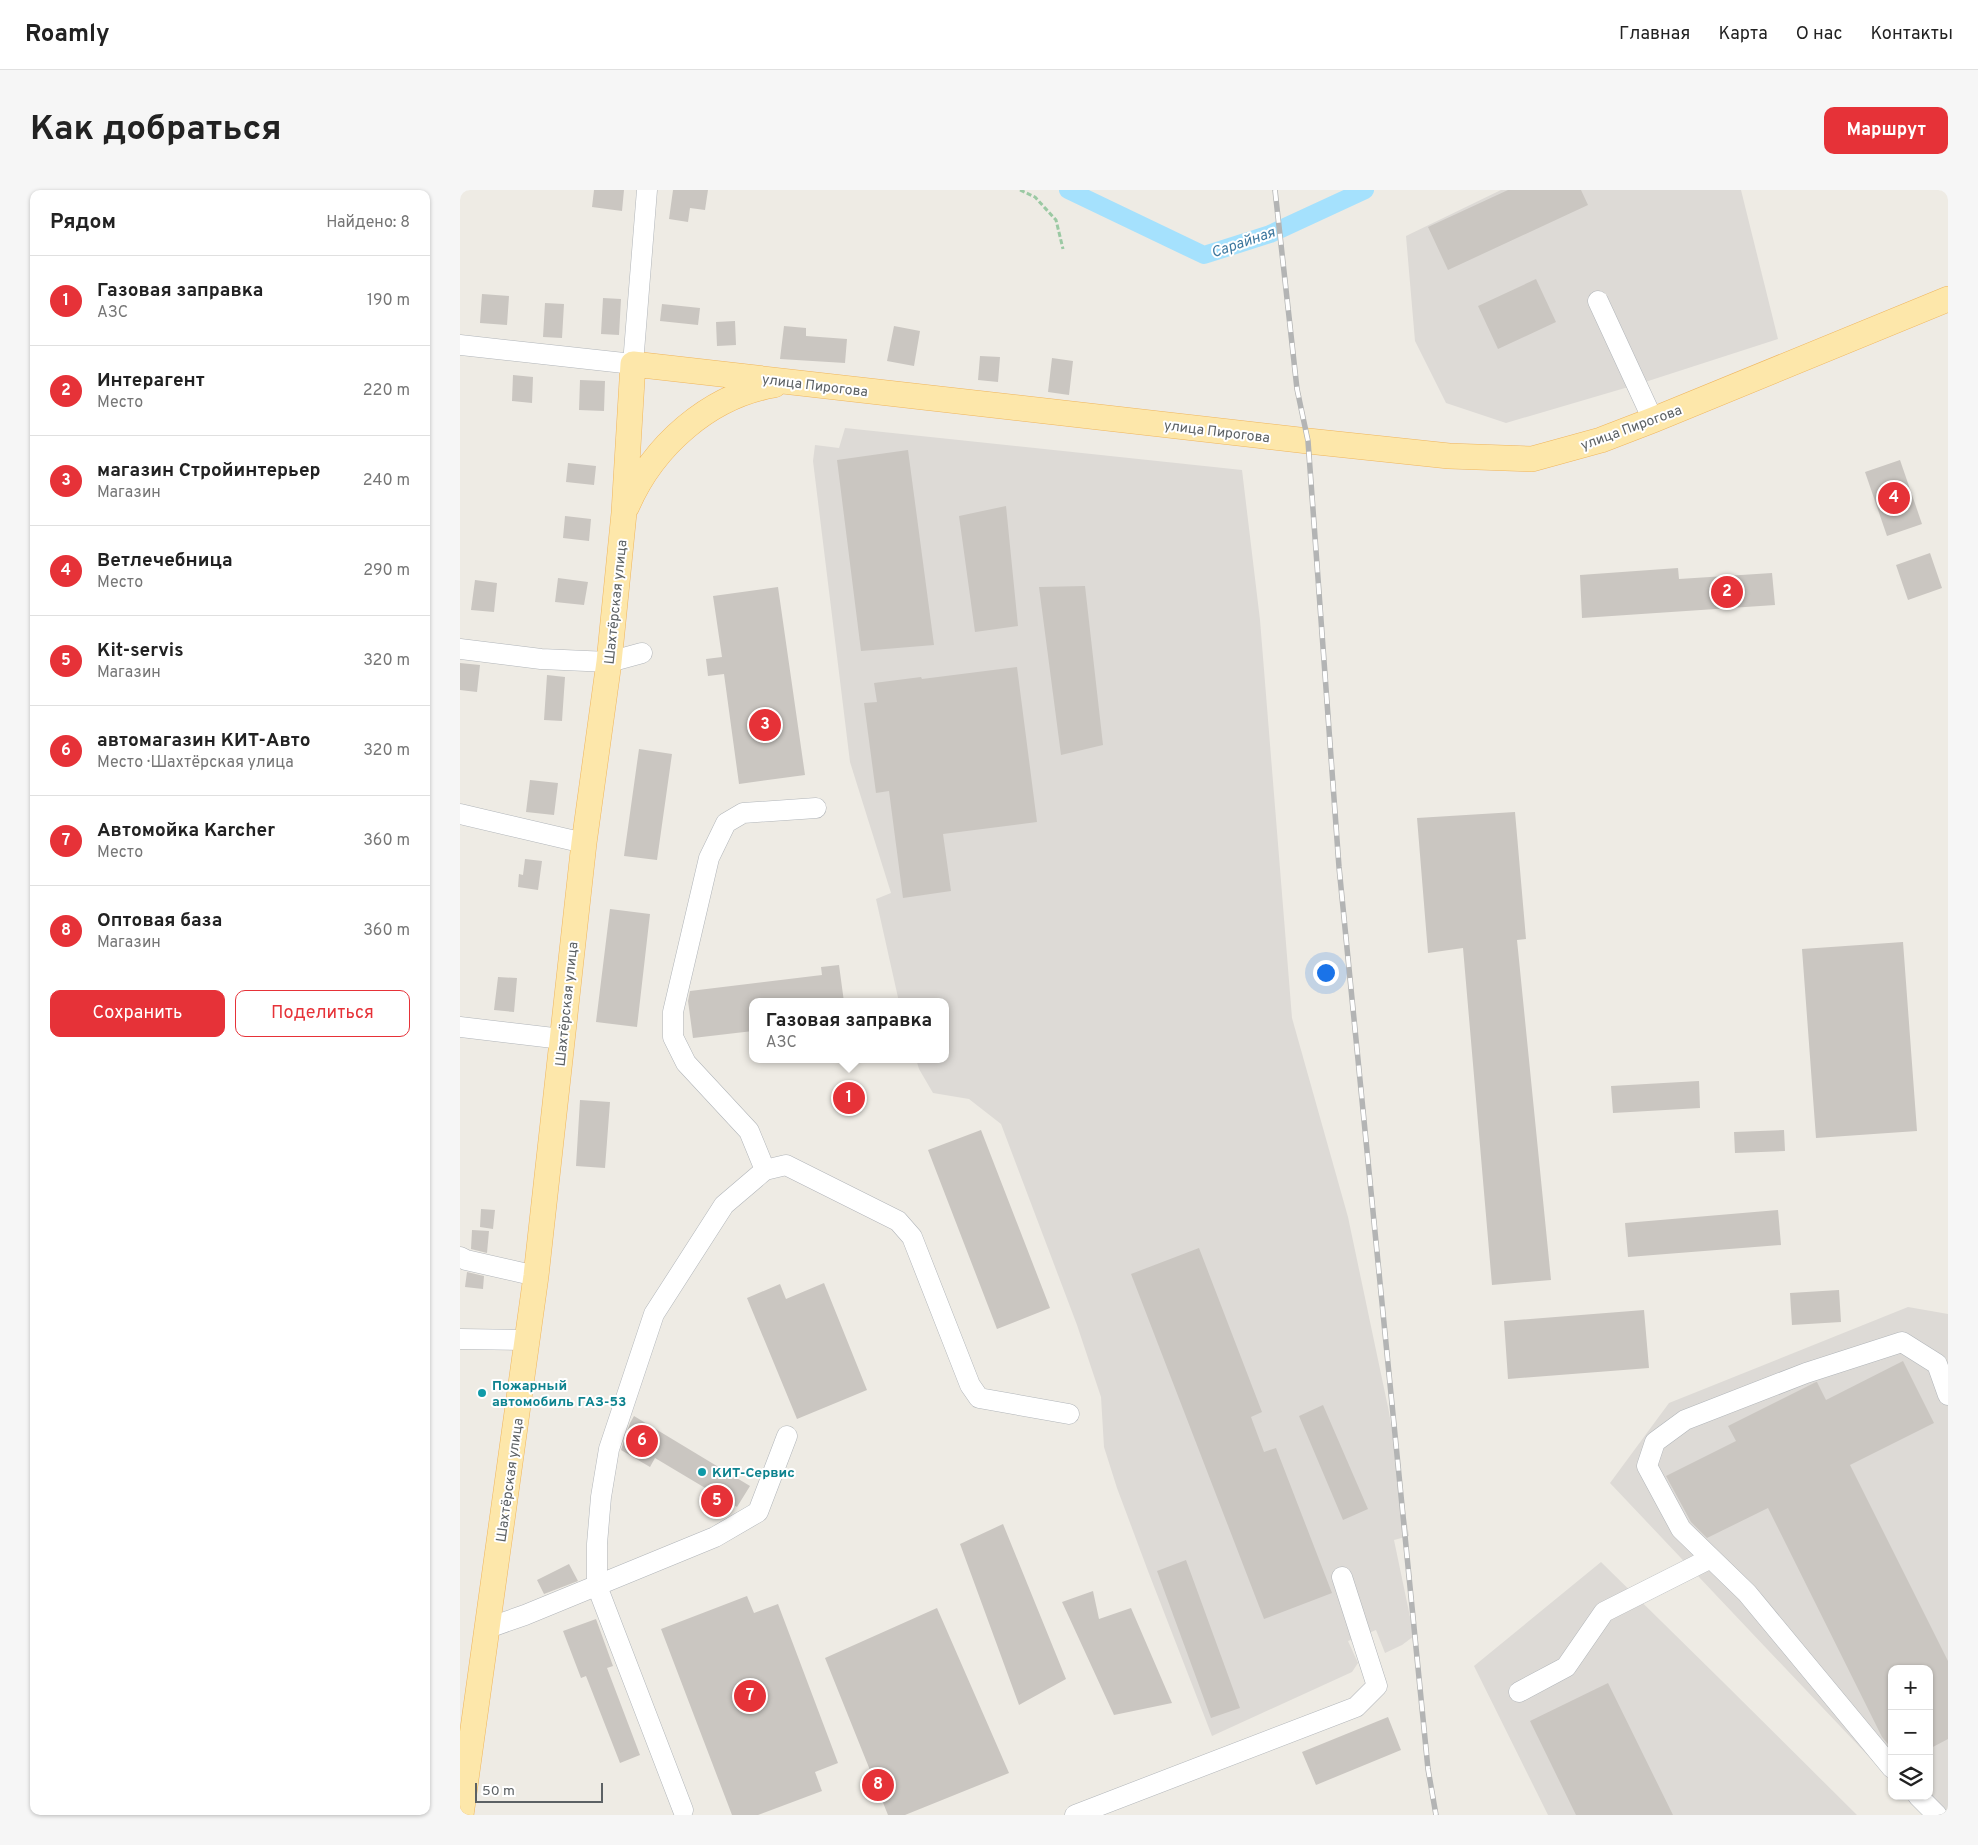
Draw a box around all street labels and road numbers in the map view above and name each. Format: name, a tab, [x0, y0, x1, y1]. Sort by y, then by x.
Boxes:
street label: улица Пирогова	[761, 372, 869, 401]
street label: улица Пирогова	[1579, 402, 1684, 455]
street label: улица Пирогова	[1163, 418, 1271, 447]
street label: Шахтёрская улица	[601, 539, 631, 665]
street label: Шахтёрская улица	[552, 941, 582, 1067]
street label: Шахтёрская улица	[493, 1417, 528, 1543]

